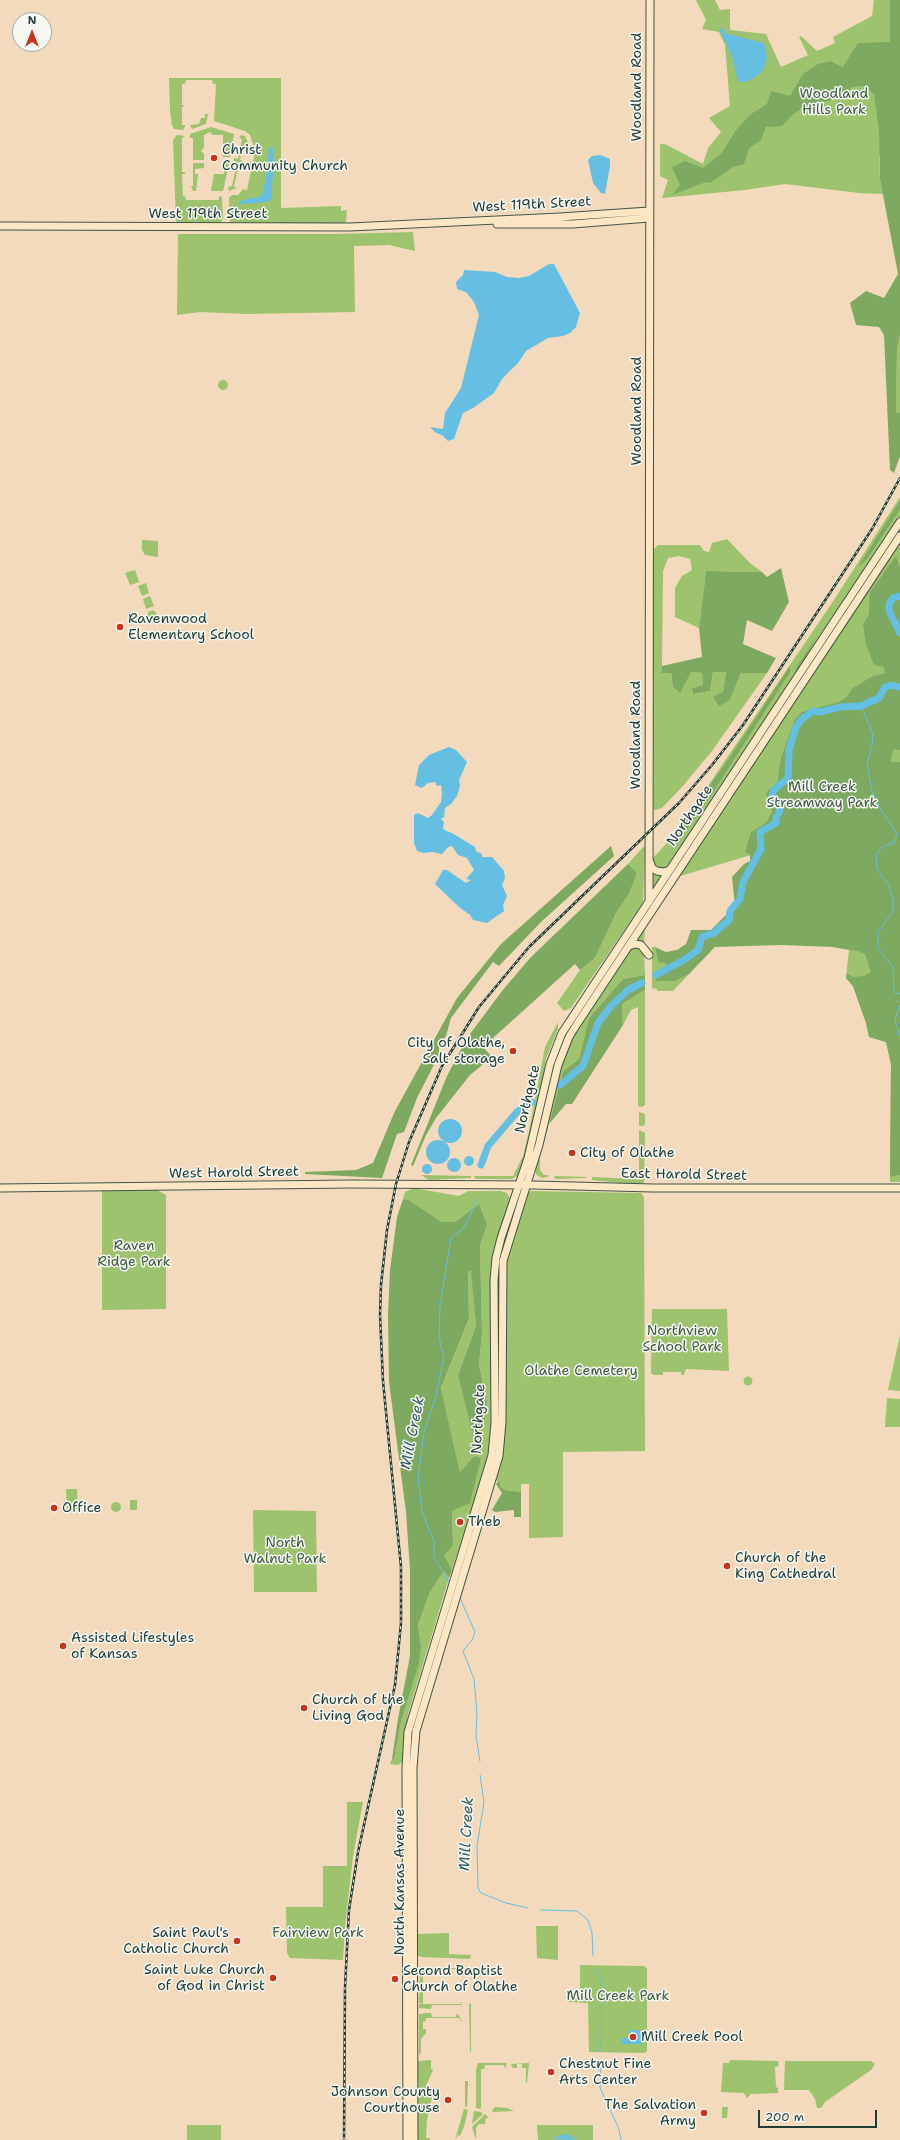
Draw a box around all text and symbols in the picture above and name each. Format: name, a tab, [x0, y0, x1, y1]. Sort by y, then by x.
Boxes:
north arrow	[12, 12, 52, 52]
text: N	[28, 13, 36, 28]
street label: Woodland Road	[629, 33, 645, 141]
park label: Woodland Hills Park	[800, 86, 868, 118]
place label: Christ Community Church	[222, 142, 348, 174]
marker: Christ Community Church	[209, 153, 219, 163]
street label: West 119th Street	[472, 193, 592, 217]
street label: West 119th Street	[148, 206, 268, 222]
street label: Woodland Road	[629, 357, 645, 465]
place label: Ravenwood Elementary School	[128, 611, 254, 644]
marker: Ravenwood Elementary School	[115, 622, 125, 632]
street label: Woodland Road	[628, 681, 644, 789]
park label: Mill Creek Streamway Park	[766, 779, 878, 812]
street label: Northgate	[663, 782, 717, 850]
place label: City of Olathe, Salt storage	[407, 1035, 505, 1068]
marker: City of Olathe, Salt storage	[508, 1046, 518, 1056]
street label: Northgate	[512, 1063, 544, 1135]
place label: City of Olathe	[580, 1145, 675, 1161]
marker: City of Olathe	[567, 1148, 577, 1158]
street label: West Harold Street	[169, 1163, 299, 1183]
street label: East Harold Street	[621, 1165, 747, 1185]
park label: Raven Ridge Park	[97, 1238, 171, 1270]
park label: Northview School Park	[643, 1323, 721, 1356]
park label: Olathe Cemetery	[524, 1363, 638, 1379]
street label: Northgate	[469, 1384, 489, 1454]
water label: Mill Creek	[397, 1395, 429, 1471]
place label: Office	[62, 1500, 101, 1516]
marker: Office	[49, 1503, 59, 1513]
place label: Theb	[468, 1514, 501, 1530]
marker: Theb	[455, 1517, 465, 1527]
park label: North Walnut Park	[243, 1535, 327, 1568]
place label: Church of the King Cathedral	[735, 1550, 836, 1582]
marker: Church of the King Cathedral	[722, 1561, 732, 1571]
place label: Assisted Lifestyles of Kansas	[71, 1630, 194, 1662]
marker: Assisted Lifestyles of Kansas	[58, 1641, 68, 1651]
place label: Church of the Living God	[312, 1692, 404, 1724]
marker: Church of the Living God	[299, 1703, 309, 1713]
water label: Mill Creek	[456, 1797, 478, 1871]
street label: North Kansas Avenue	[392, 1809, 408, 1955]
place label: Saint Paul's Catholic Church	[123, 1925, 229, 1958]
park label: Fairview Park	[272, 1925, 364, 1941]
marker: Saint Paul's Catholic Church	[232, 1936, 242, 1946]
place label: Saint Luke Church of God in Christ	[144, 1962, 265, 1994]
place label: Second Baptist Church of Olathe	[403, 1963, 518, 1996]
marker: Saint Luke Church of God in Christ	[268, 1973, 278, 1983]
marker: Second Baptist Church of Olathe	[390, 1974, 400, 1984]
park label: Mill Creek Park	[567, 1988, 669, 2004]
place label: Mill Creek Pool	[641, 2029, 743, 2045]
marker: Mill Creek Pool	[628, 2032, 638, 2042]
place label: Chestnut Fine Arts Center	[559, 2056, 651, 2088]
marker: Chestnut Fine Arts Center	[546, 2067, 556, 2077]
place label: Johnson County Courthouse	[331, 2084, 440, 2116]
marker: Johnson County Courthouse	[443, 2095, 453, 2105]
place label: The Salvation Army	[604, 2097, 696, 2130]
scale bar	[760, 2102, 879, 2128]
marker: The Salvation Army	[699, 2108, 709, 2118]
text: 200 m	[765, 2109, 804, 2125]

